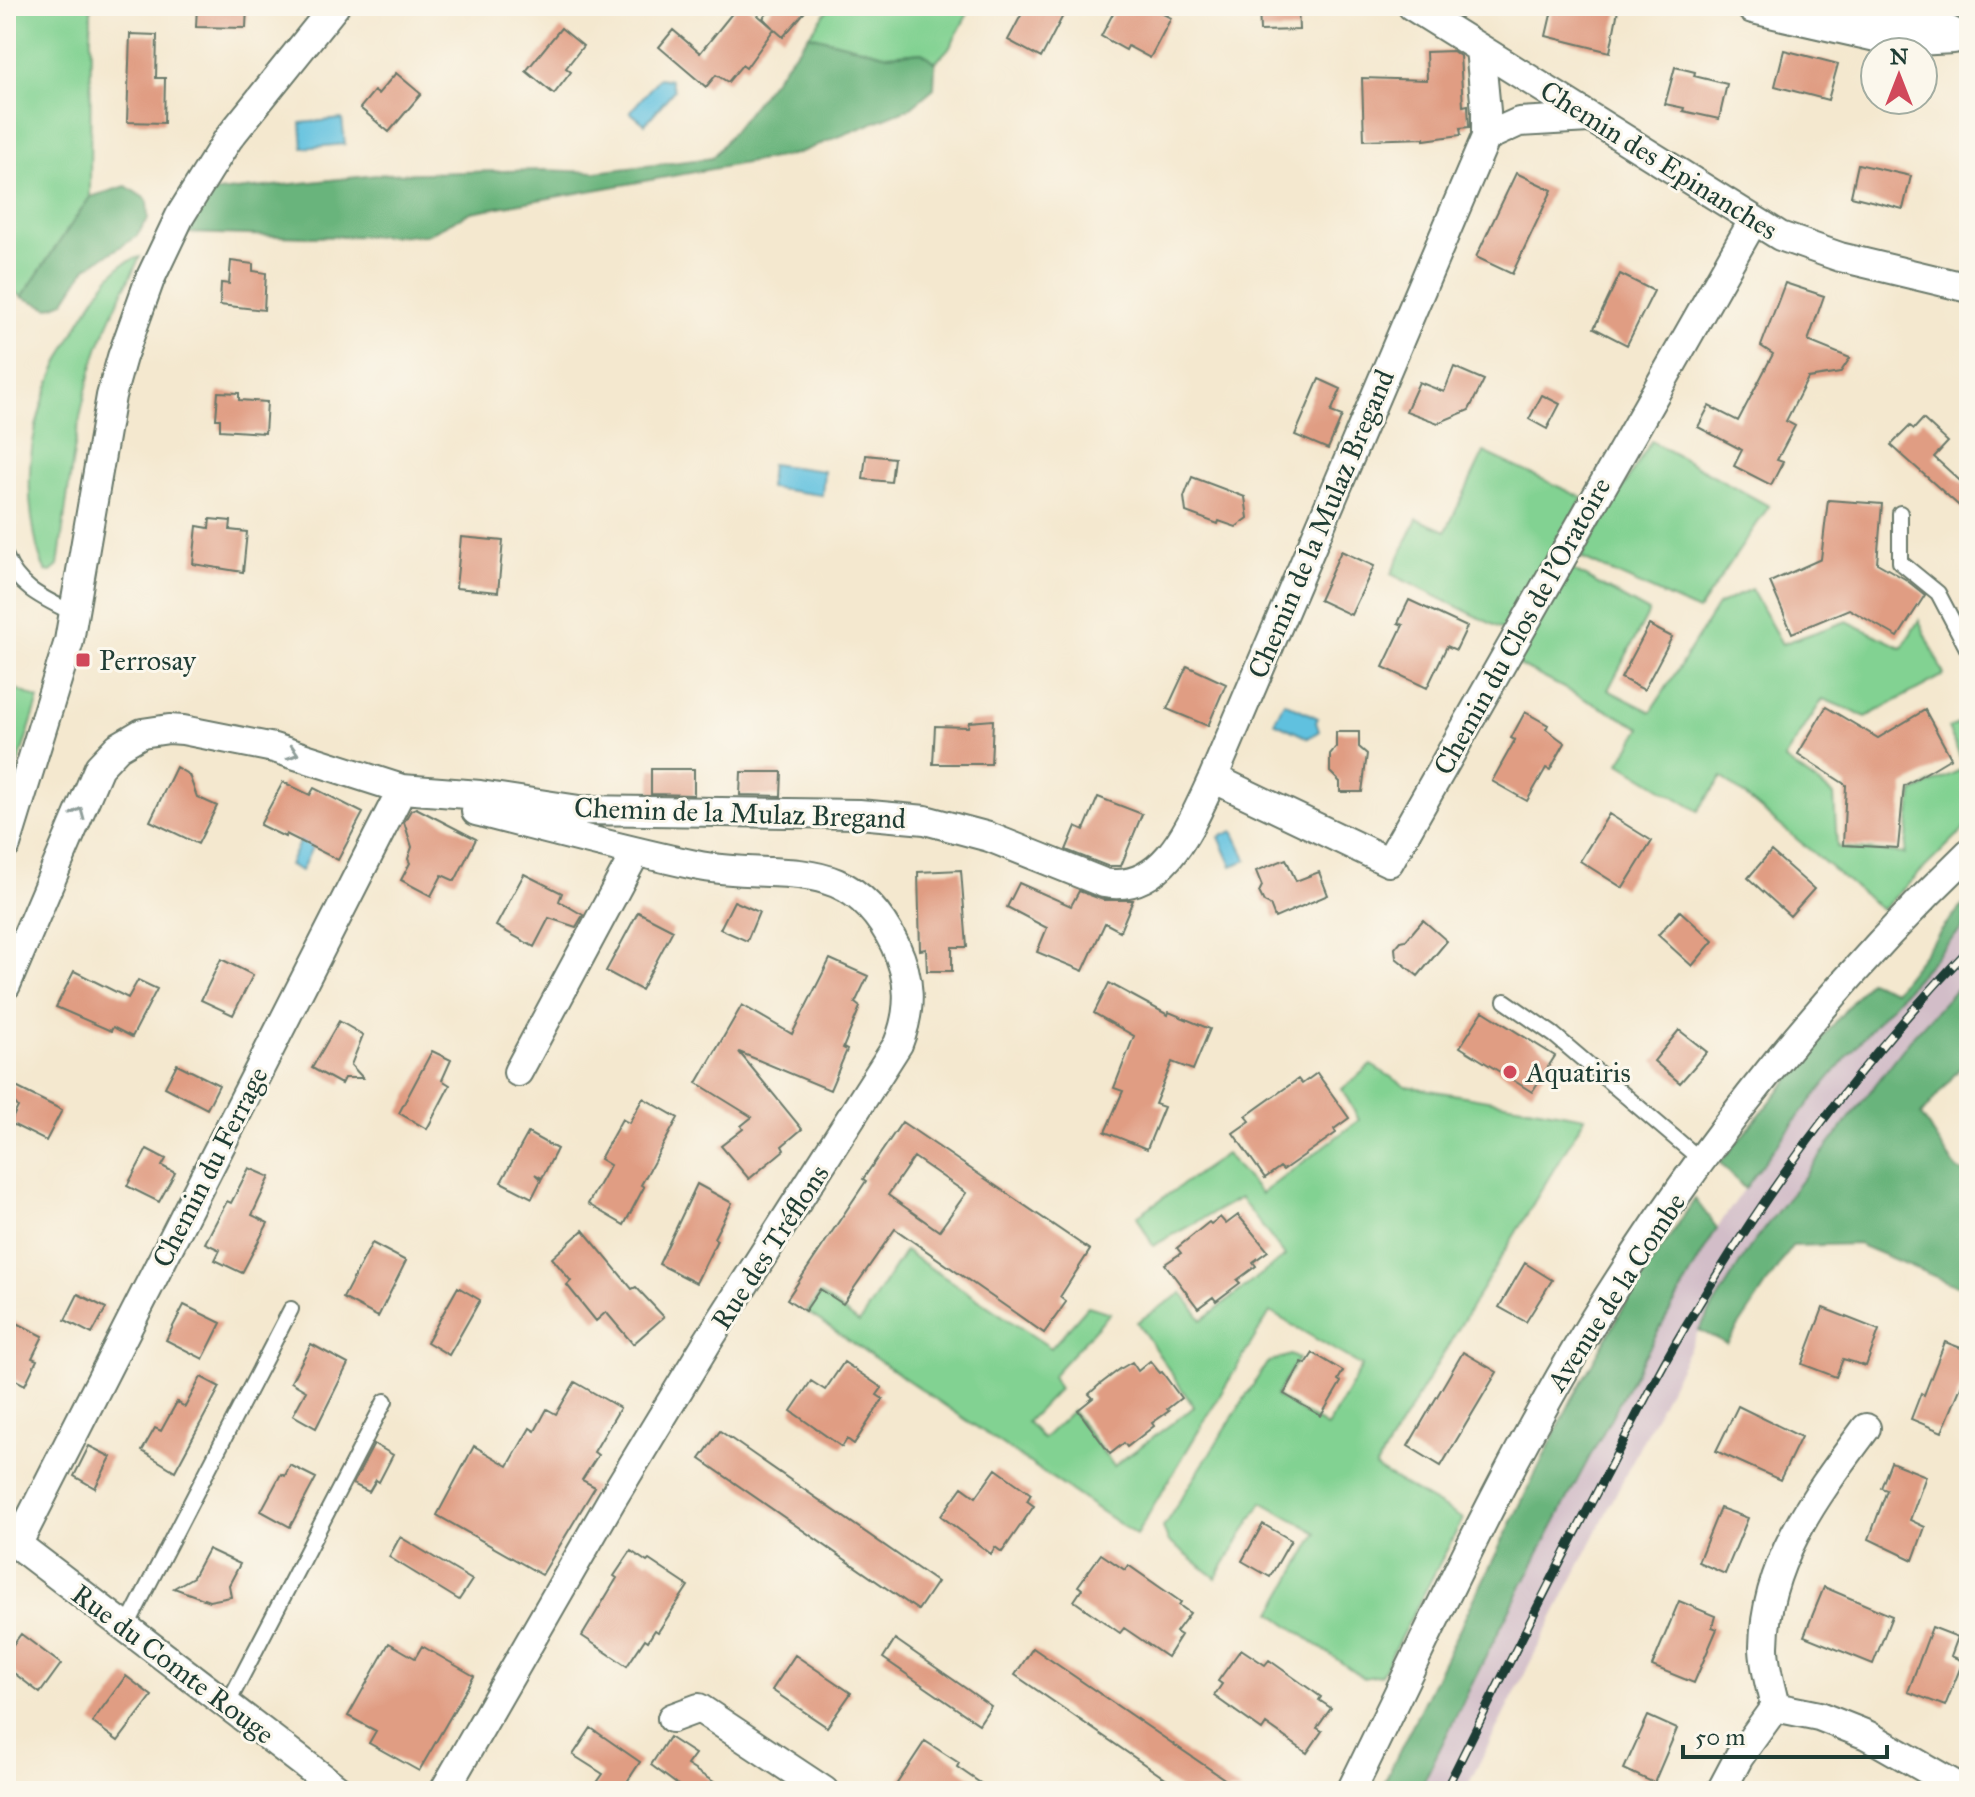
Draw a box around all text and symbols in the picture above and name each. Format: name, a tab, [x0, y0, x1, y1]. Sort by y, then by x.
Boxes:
north arrow	[1859, 36, 1939, 116]
text: N	[1890, 43, 1909, 70]
street label: Chemin des Epinanches	[1534, 73, 1784, 247]
street label: Chemin de la Mulaz Bregand	[1240, 364, 1402, 684]
street label: Chemin du Clos de l'Oratoire	[1426, 471, 1618, 781]
place label: Perrosay	[99, 643, 197, 678]
marker: Perrosay	[74, 651, 92, 669]
one-way arrow	[285, 744, 299, 760]
street label: Chemin de la Mulaz Bregand	[573, 790, 907, 836]
one-way arrow	[69, 807, 85, 822]
place label: Aquatiris	[1525, 1055, 1631, 1090]
street label: Chemin du Ferrage	[144, 1061, 276, 1273]
marker: Aquatiris	[1501, 1063, 1519, 1081]
street label: Rue des Tréflons	[704, 1158, 836, 1336]
street label: Avenue de la Combe	[1538, 1186, 1693, 1399]
street label: Rue du Comte Rouge	[65, 1576, 281, 1752]
scale bar	[1683, 1709, 1887, 1759]
text: 50 m	[1695, 1722, 1745, 1752]

